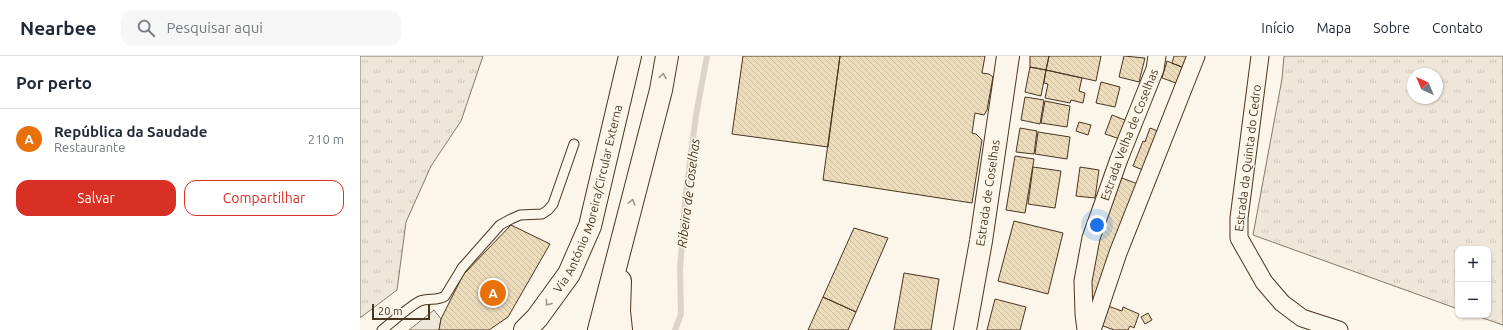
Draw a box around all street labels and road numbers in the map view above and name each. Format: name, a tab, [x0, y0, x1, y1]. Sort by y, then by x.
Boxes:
street label: Estrada Velha de Coselhas	[1098, 67, 1160, 202]
street label: Estrada da Quinta do Cedro	[1232, 84, 1263, 232]
street label: Via António Moreira/Circular Externa	[551, 103, 624, 295]
street label: Estrada de Coselhas	[973, 139, 1002, 247]

